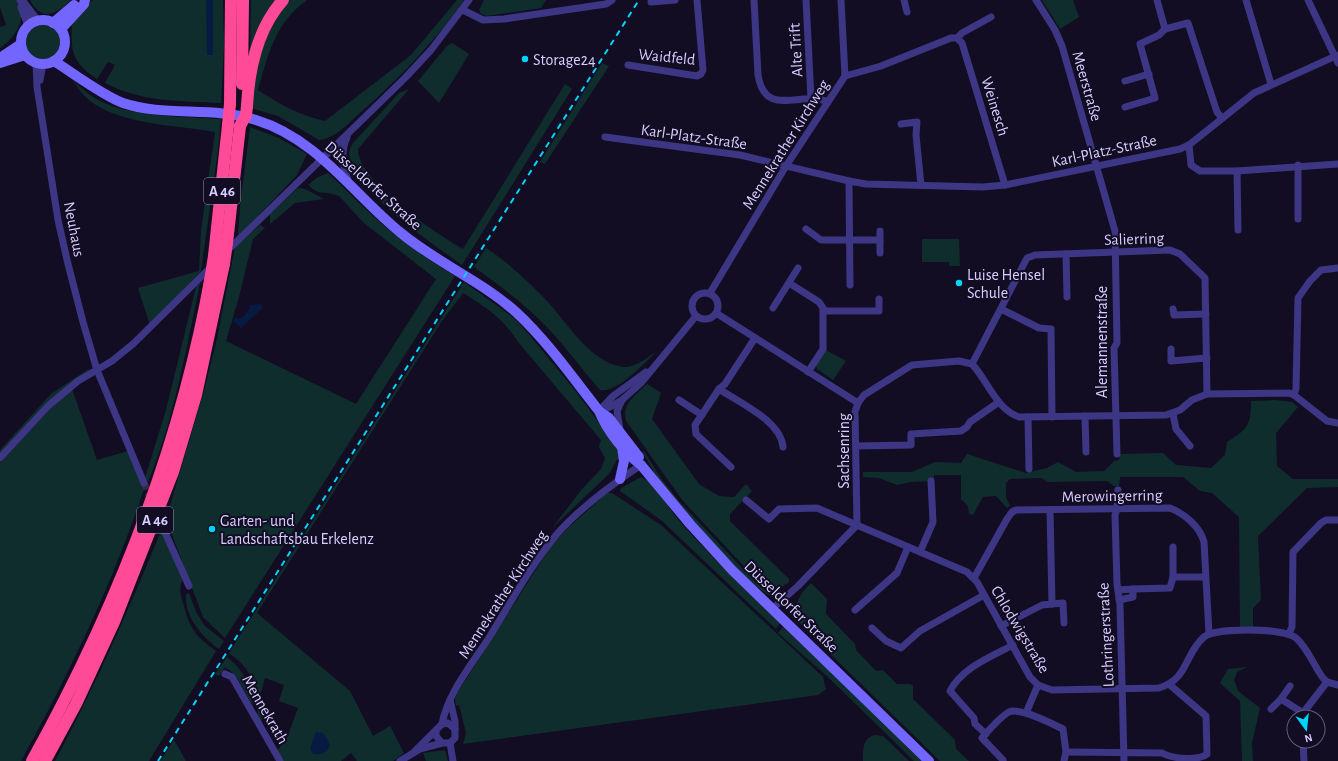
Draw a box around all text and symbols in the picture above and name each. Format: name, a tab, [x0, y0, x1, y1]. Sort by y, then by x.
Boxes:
street label: Alte Trift	[787, 23, 805, 77]
street label: Waidfeld	[638, 46, 696, 68]
street label: Meerstraße	[1069, 50, 1105, 123]
place label: Storage24	[533, 52, 596, 68]
marker: Storage24	[520, 54, 530, 64]
street label: Weinesch	[978, 75, 1012, 138]
street label: Mennekrather Kirchweg	[740, 77, 832, 212]
street label: Karl-Platz-Straße	[640, 122, 748, 152]
street label: Karl-Platz-Straße	[1050, 132, 1158, 170]
street label: Düsseldorfer Straße	[322, 138, 425, 233]
road number: A 46	[204, 178, 240, 204]
street label: Neuhaus	[61, 200, 87, 258]
street label: Salierring	[1104, 230, 1165, 248]
place label: Luise Hensel Schule	[967, 267, 1045, 301]
marker: Luise Hensel Schule	[954, 278, 964, 288]
street label: Alemannenstraße	[1094, 286, 1110, 398]
street label: Sachsenring	[836, 413, 852, 489]
street label: Merowingerring	[1061, 487, 1163, 505]
road number: A 46	[137, 507, 173, 533]
place label: Garten- und Landschaftsbau Erkelenz	[220, 513, 374, 547]
marker: Garten- und Landschaftsbau Erkelenz	[207, 524, 217, 534]
street label: Mennekrather Kirchweg	[455, 527, 550, 661]
street label: Düsseldorfer Straße	[741, 558, 841, 655]
street label: Lothringerstraße	[1095, 582, 1117, 688]
street label: Chlodwigstraße	[988, 583, 1052, 676]
street label: Mennekrath	[239, 672, 291, 747]
north arrow	[1286, 709, 1326, 749]
text: N	[1303, 732, 1314, 744]

